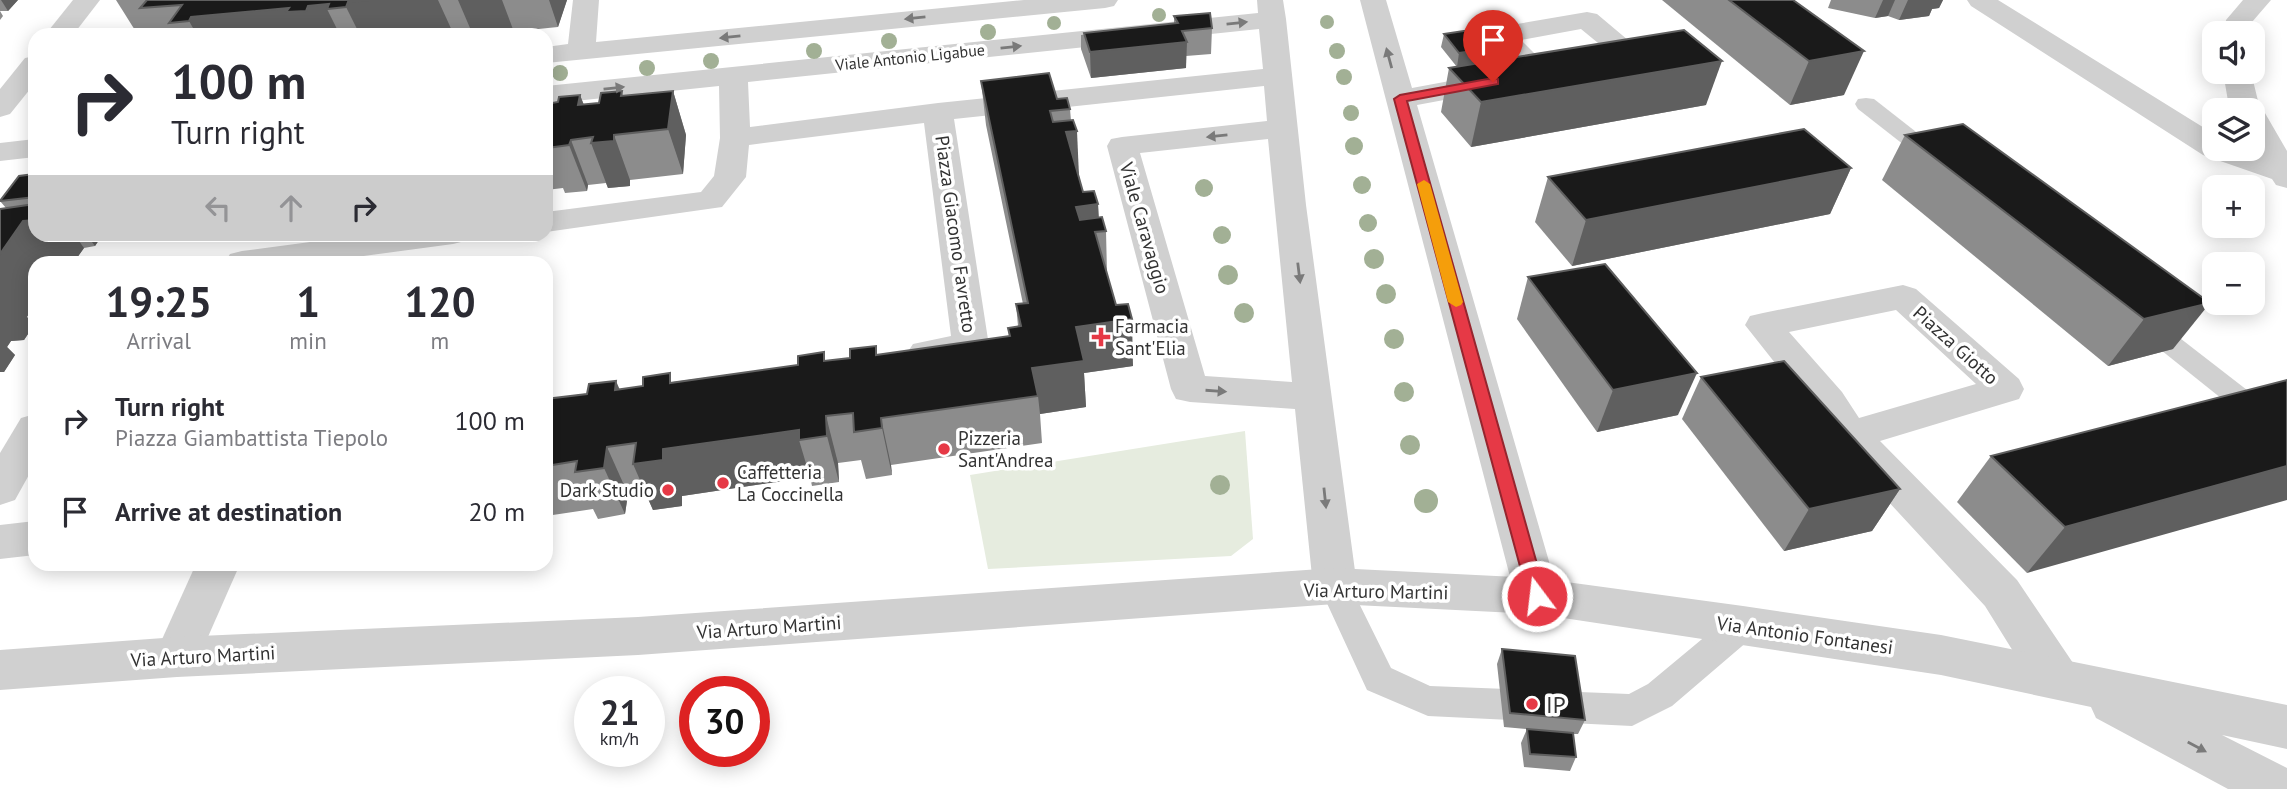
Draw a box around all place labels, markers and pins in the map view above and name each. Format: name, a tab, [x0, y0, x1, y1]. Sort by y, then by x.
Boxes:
pin	[1463, 10, 1523, 82]
place label: Farmacia Sant'Elia	[1115, 314, 1189, 360]
marker: Farmacia Sant'Elia	[1093, 329, 1109, 345]
place label: Pizzeria Sant'Andrea	[958, 426, 1053, 472]
marker: Pizzeria Sant'Andrea	[936, 441, 952, 457]
place label: Caffetteria La Coccinella	[737, 460, 844, 506]
marker: Caffetteria La Coccinella	[715, 475, 731, 491]
place label: Dark Studio	[560, 478, 654, 502]
marker: Dark Studio	[660, 482, 676, 498]
place label: IP	[1546, 690, 1566, 719]
marker: IP	[1524, 696, 1540, 712]

